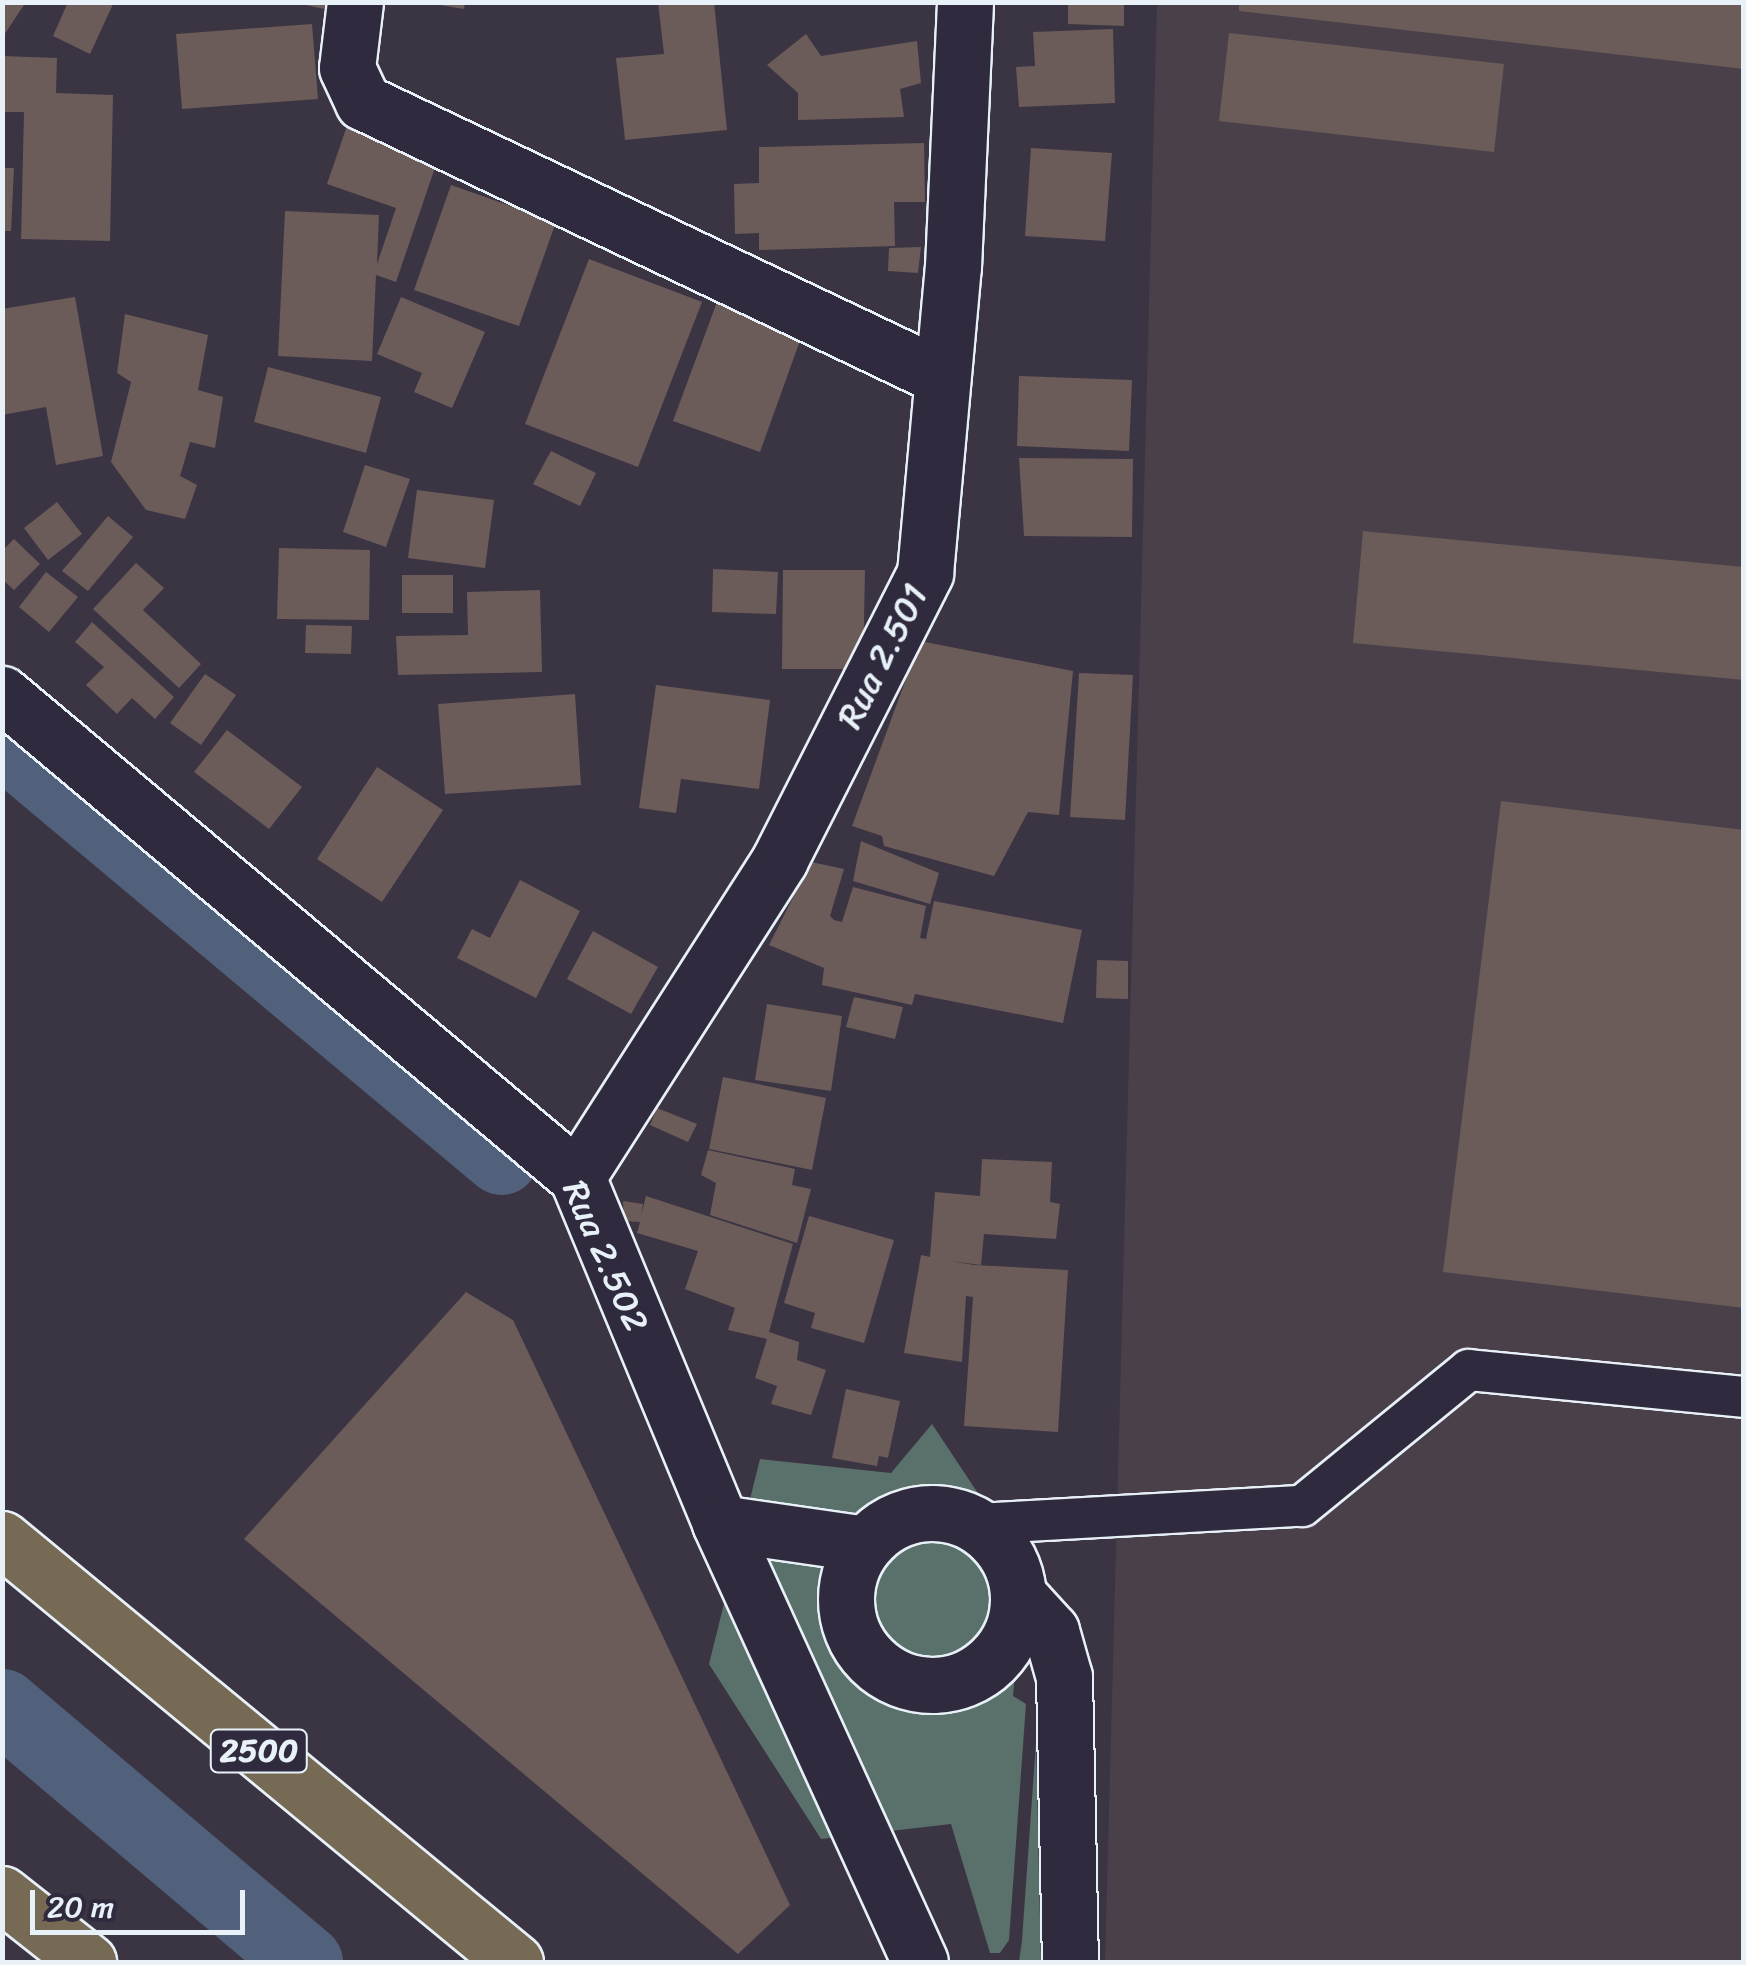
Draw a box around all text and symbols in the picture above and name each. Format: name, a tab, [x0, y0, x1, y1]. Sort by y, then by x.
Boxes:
street label: Rua 2.501	[828, 577, 936, 735]
street label: Rua 2.502	[554, 1174, 658, 1338]
road number: 2500	[209, 1724, 309, 1778]
scale bar	[35, 1870, 250, 1932]
text: 20 m	[47, 1880, 114, 1934]

